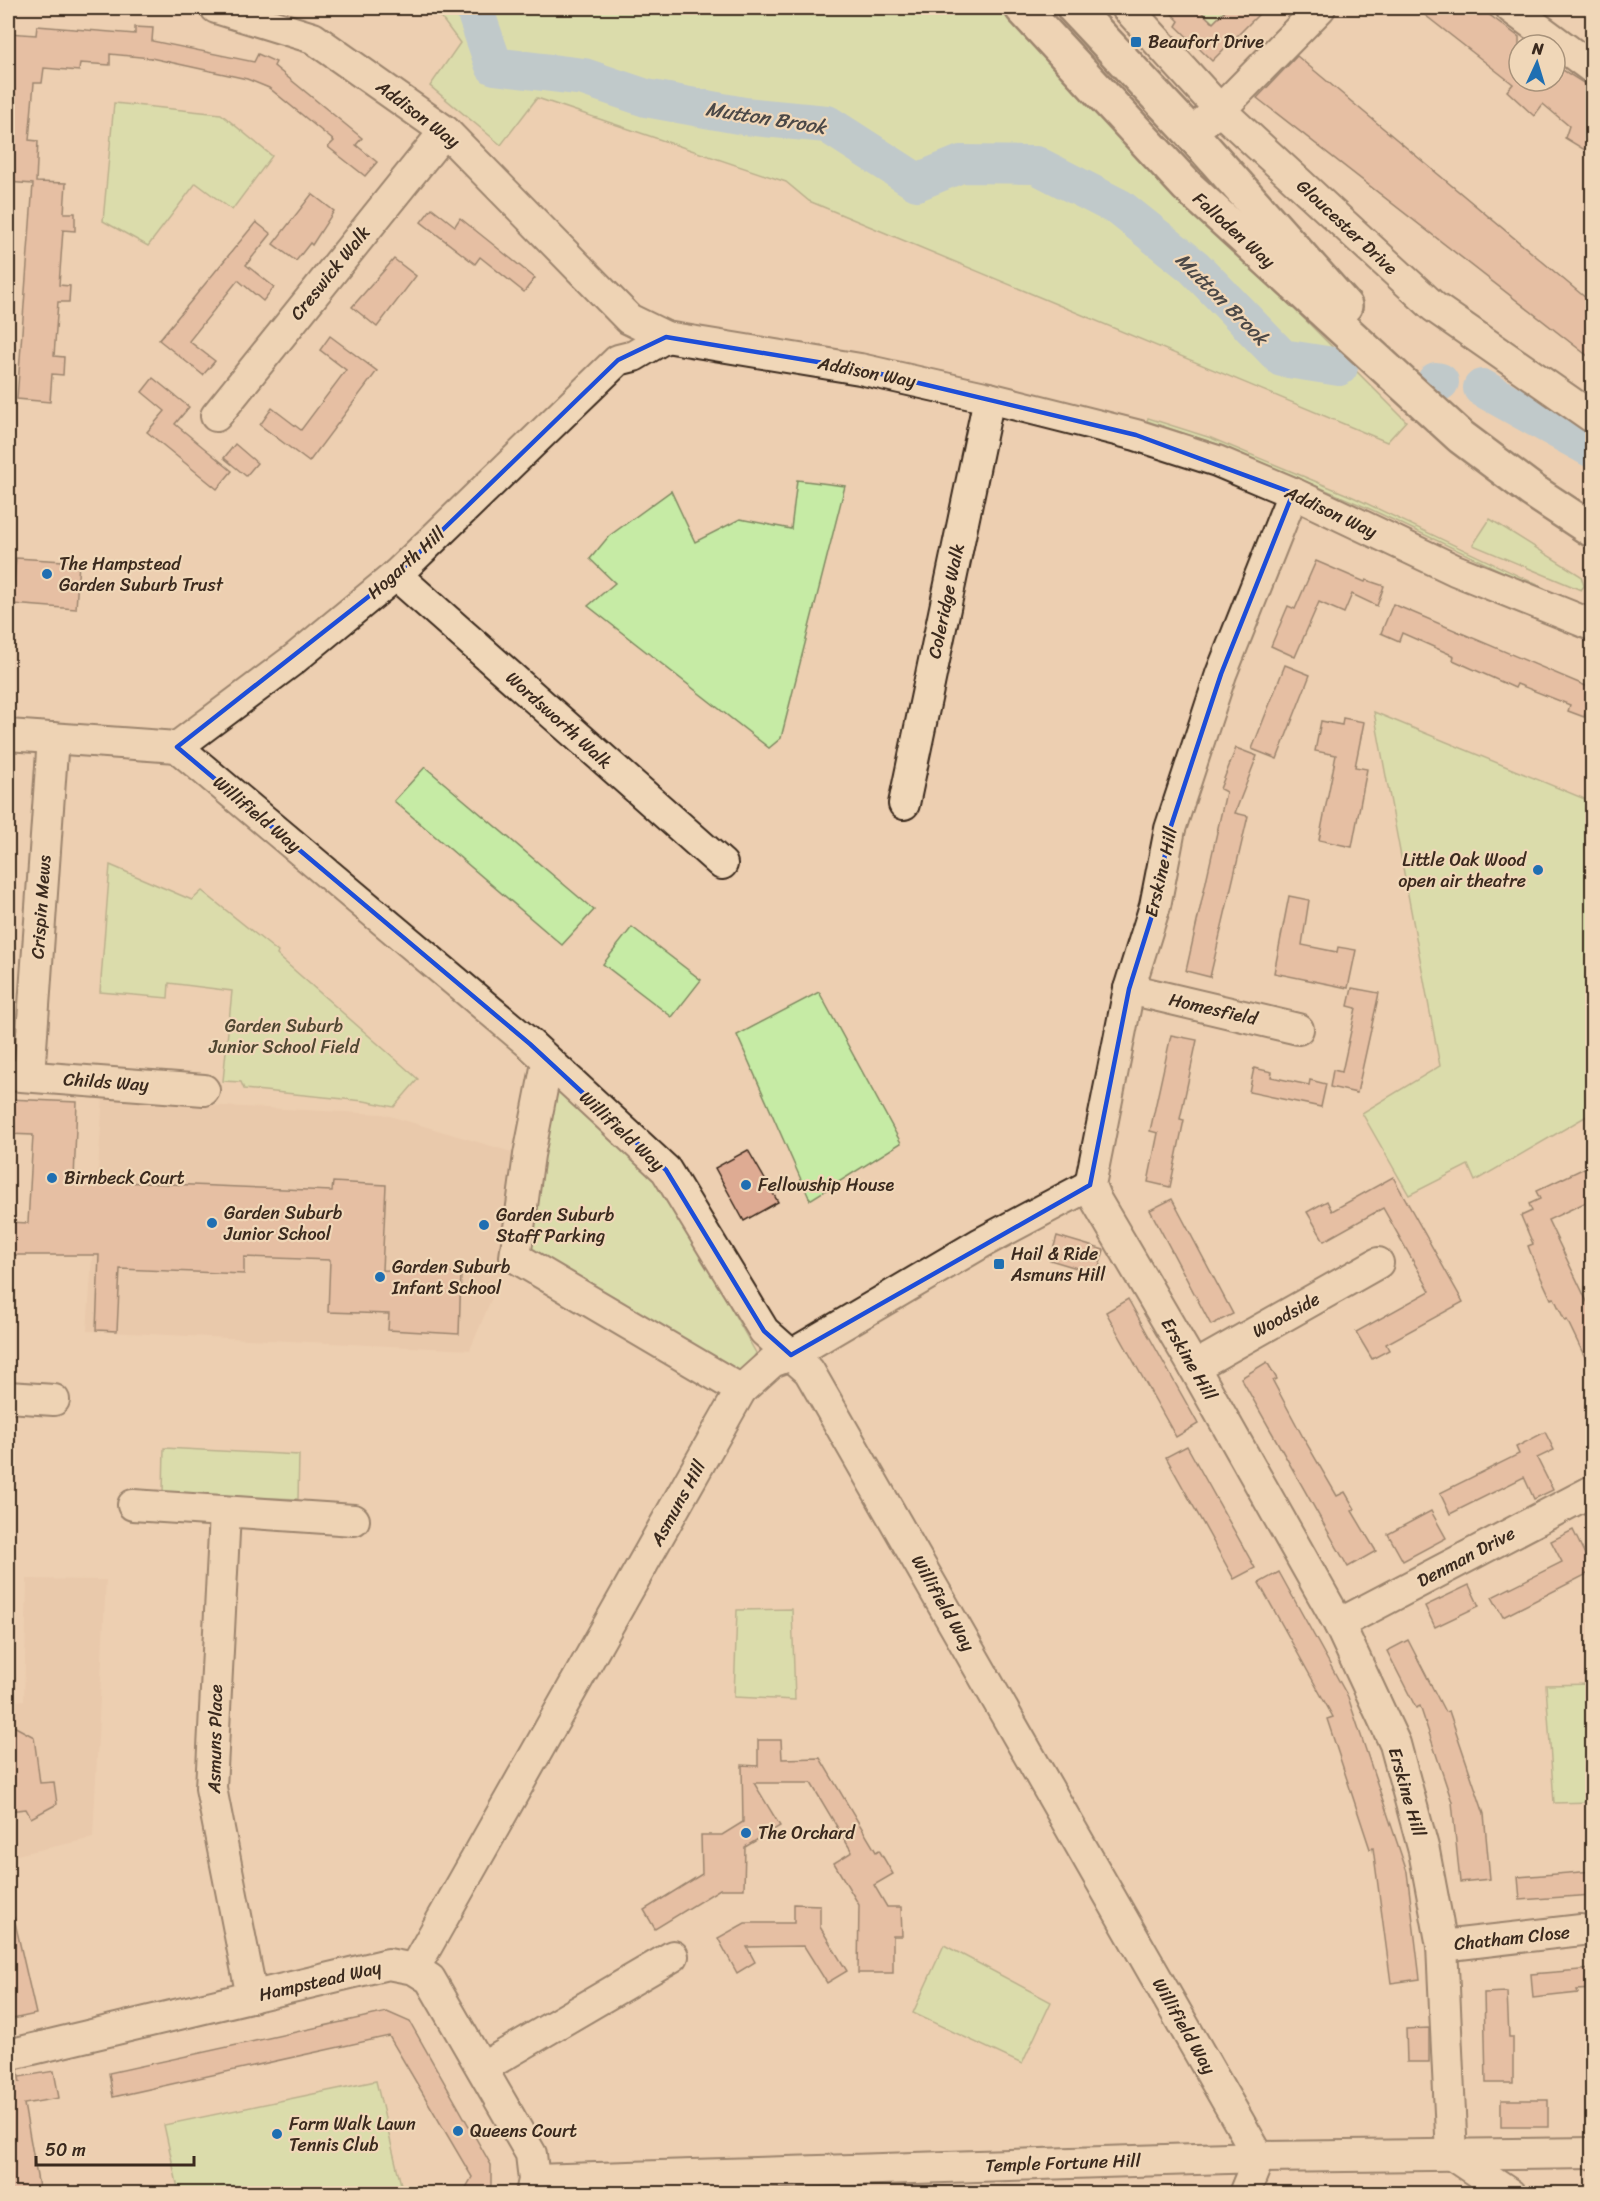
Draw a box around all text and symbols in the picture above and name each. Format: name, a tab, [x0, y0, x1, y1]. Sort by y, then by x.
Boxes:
place label: Beaufort Drive	[1148, 26, 1264, 58]
north arrow	[1507, 33, 1567, 93]
text: N	[1530, 34, 1545, 63]
marker: Beaufort Drive	[1129, 35, 1143, 49]
street label: Addison Way	[368, 71, 468, 157]
water label: Mutton Brook	[703, 91, 830, 145]
street label: Gloucester Drive	[1289, 171, 1406, 283]
street label: Falloden Way	[1185, 184, 1283, 277]
street label: Creswick Walk	[282, 218, 379, 328]
water label: Mutton Brook	[1167, 244, 1278, 355]
street label: Addison Way	[814, 347, 919, 397]
street label: Addison Way	[1279, 476, 1383, 548]
street label: Hogarth Hill	[359, 518, 453, 607]
street label: Coleridge Walk	[918, 540, 974, 662]
place label: The Hampstead Garden Suburb Trust	[59, 548, 224, 601]
marker: The Hampstead Garden Suburb Trust	[40, 567, 54, 581]
street label: Wordsworth Walk	[498, 663, 620, 777]
street label: Willifield Way	[205, 767, 309, 861]
street label: Erskine Hill	[1135, 823, 1187, 920]
place label: Little Oak Wood open air theatre	[1398, 844, 1528, 897]
street label: Crispin Mews	[21, 853, 61, 960]
marker: Little Oak Wood open air theatre	[1531, 863, 1545, 877]
street label: Homesfield	[1166, 983, 1262, 1035]
park label: Garden Suburb Junior School Field	[208, 1010, 361, 1063]
street label: Childs Way	[62, 1063, 150, 1101]
street label: Willifield Way	[572, 1083, 673, 1180]
place label: Birnbeck Court	[64, 1162, 185, 1194]
place label: Fellowship House	[758, 1169, 895, 1201]
marker: Birnbeck Court	[45, 1171, 59, 1185]
marker: Fellowship House	[739, 1178, 753, 1192]
place label: Garden Suburb Junior School	[223, 1197, 343, 1250]
place label: Garden Suburb Staff Parking	[496, 1199, 615, 1252]
marker: Garden Suburb Junior School	[205, 1216, 219, 1230]
marker: Garden Suburb Staff Parking	[477, 1218, 491, 1232]
place label: Hail & Ride Asmuns Hill	[1010, 1238, 1106, 1291]
place label: Garden Suburb Infant School	[391, 1251, 511, 1304]
marker: Hail & Ride Asmuns Hill	[992, 1257, 1006, 1271]
marker: Garden Suburb Infant School	[373, 1270, 387, 1284]
street label: Woodside	[1246, 1283, 1326, 1347]
street label: Erskine Hill	[1152, 1311, 1226, 1407]
street label: Asmuns Hill	[641, 1453, 715, 1553]
street label: Denman Drive	[1411, 1518, 1521, 1596]
street label: Willifield Way	[902, 1548, 984, 1658]
street label: Asmuns Place	[198, 1684, 232, 1795]
street label: Erskine Hill	[1379, 1743, 1435, 1841]
place label: The Orchard	[758, 1817, 856, 1849]
marker: The Orchard	[739, 1826, 753, 1840]
street label: Chatham Close	[1452, 1916, 1572, 1960]
street label: Hampstead Way	[256, 1951, 385, 2011]
street label: Willifield Way	[1143, 1971, 1225, 2081]
place label: Farm Walk Lawn Tennis Club	[289, 2108, 416, 2161]
place label: Queens Court	[470, 2115, 577, 2147]
marker: Queens Court	[451, 2124, 465, 2138]
marker: Farm Walk Lawn Tennis Club	[270, 2127, 284, 2141]
scale bar	[36, 2129, 194, 2167]
text: 50 m	[45, 2134, 86, 2166]
street label: Temple Fortune Hill	[985, 2144, 1142, 2182]

